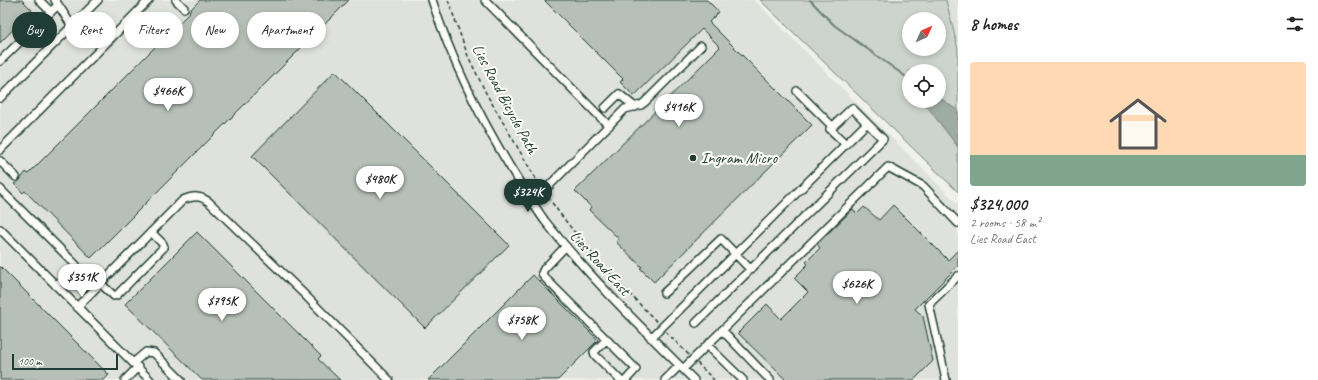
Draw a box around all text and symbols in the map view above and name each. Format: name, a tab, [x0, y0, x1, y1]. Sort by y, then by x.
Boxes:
chip: Buy	[12, 12, 57, 48]
chip: Rent	[65, 12, 116, 48]
chip: Filters	[124, 12, 183, 48]
chip: New	[191, 12, 239, 48]
chip: Apartment	[247, 12, 326, 48]
north arrow	[902, 12, 946, 56]
map controls	[902, 12, 946, 108]
icon: filters	[1284, 13, 1306, 35]
text: 8 homes	[970, 14, 1018, 35]
street label: Lies Road Bicycle Path	[468, 41, 543, 158]
button: locate	[902, 64, 946, 108]
pin: $466K	[140, 78, 196, 112]
text: $466K	[153, 83, 183, 99]
icon: home	[1102, 88, 1174, 160]
pin: $416K	[651, 94, 707, 128]
text: $416K	[664, 99, 694, 115]
place label: Ingram Micro	[701, 148, 779, 168]
marker: Ingram Micro	[688, 153, 698, 163]
pin: $480K	[352, 166, 408, 200]
text: $480K	[365, 171, 395, 187]
pin: $324K	[500, 179, 556, 213]
text: $324K	[513, 184, 543, 200]
text: $324,000	[970, 194, 1027, 215]
text: 2 rooms · 58 m²	[970, 215, 1040, 231]
street label: Lies Road East	[566, 226, 636, 301]
text: Lies Road East	[970, 231, 1036, 247]
pin: $351K	[54, 264, 110, 298]
text: $351K	[67, 269, 97, 285]
pin: $626K	[829, 271, 885, 305]
text: $626K	[842, 276, 872, 292]
pin: $795K	[194, 288, 250, 322]
text: $795K	[207, 293, 237, 309]
pin: $758K	[494, 307, 550, 341]
text: $758K	[507, 312, 537, 328]
scale bar	[12, 352, 118, 371]
text: 100 m	[18, 354, 42, 368]

